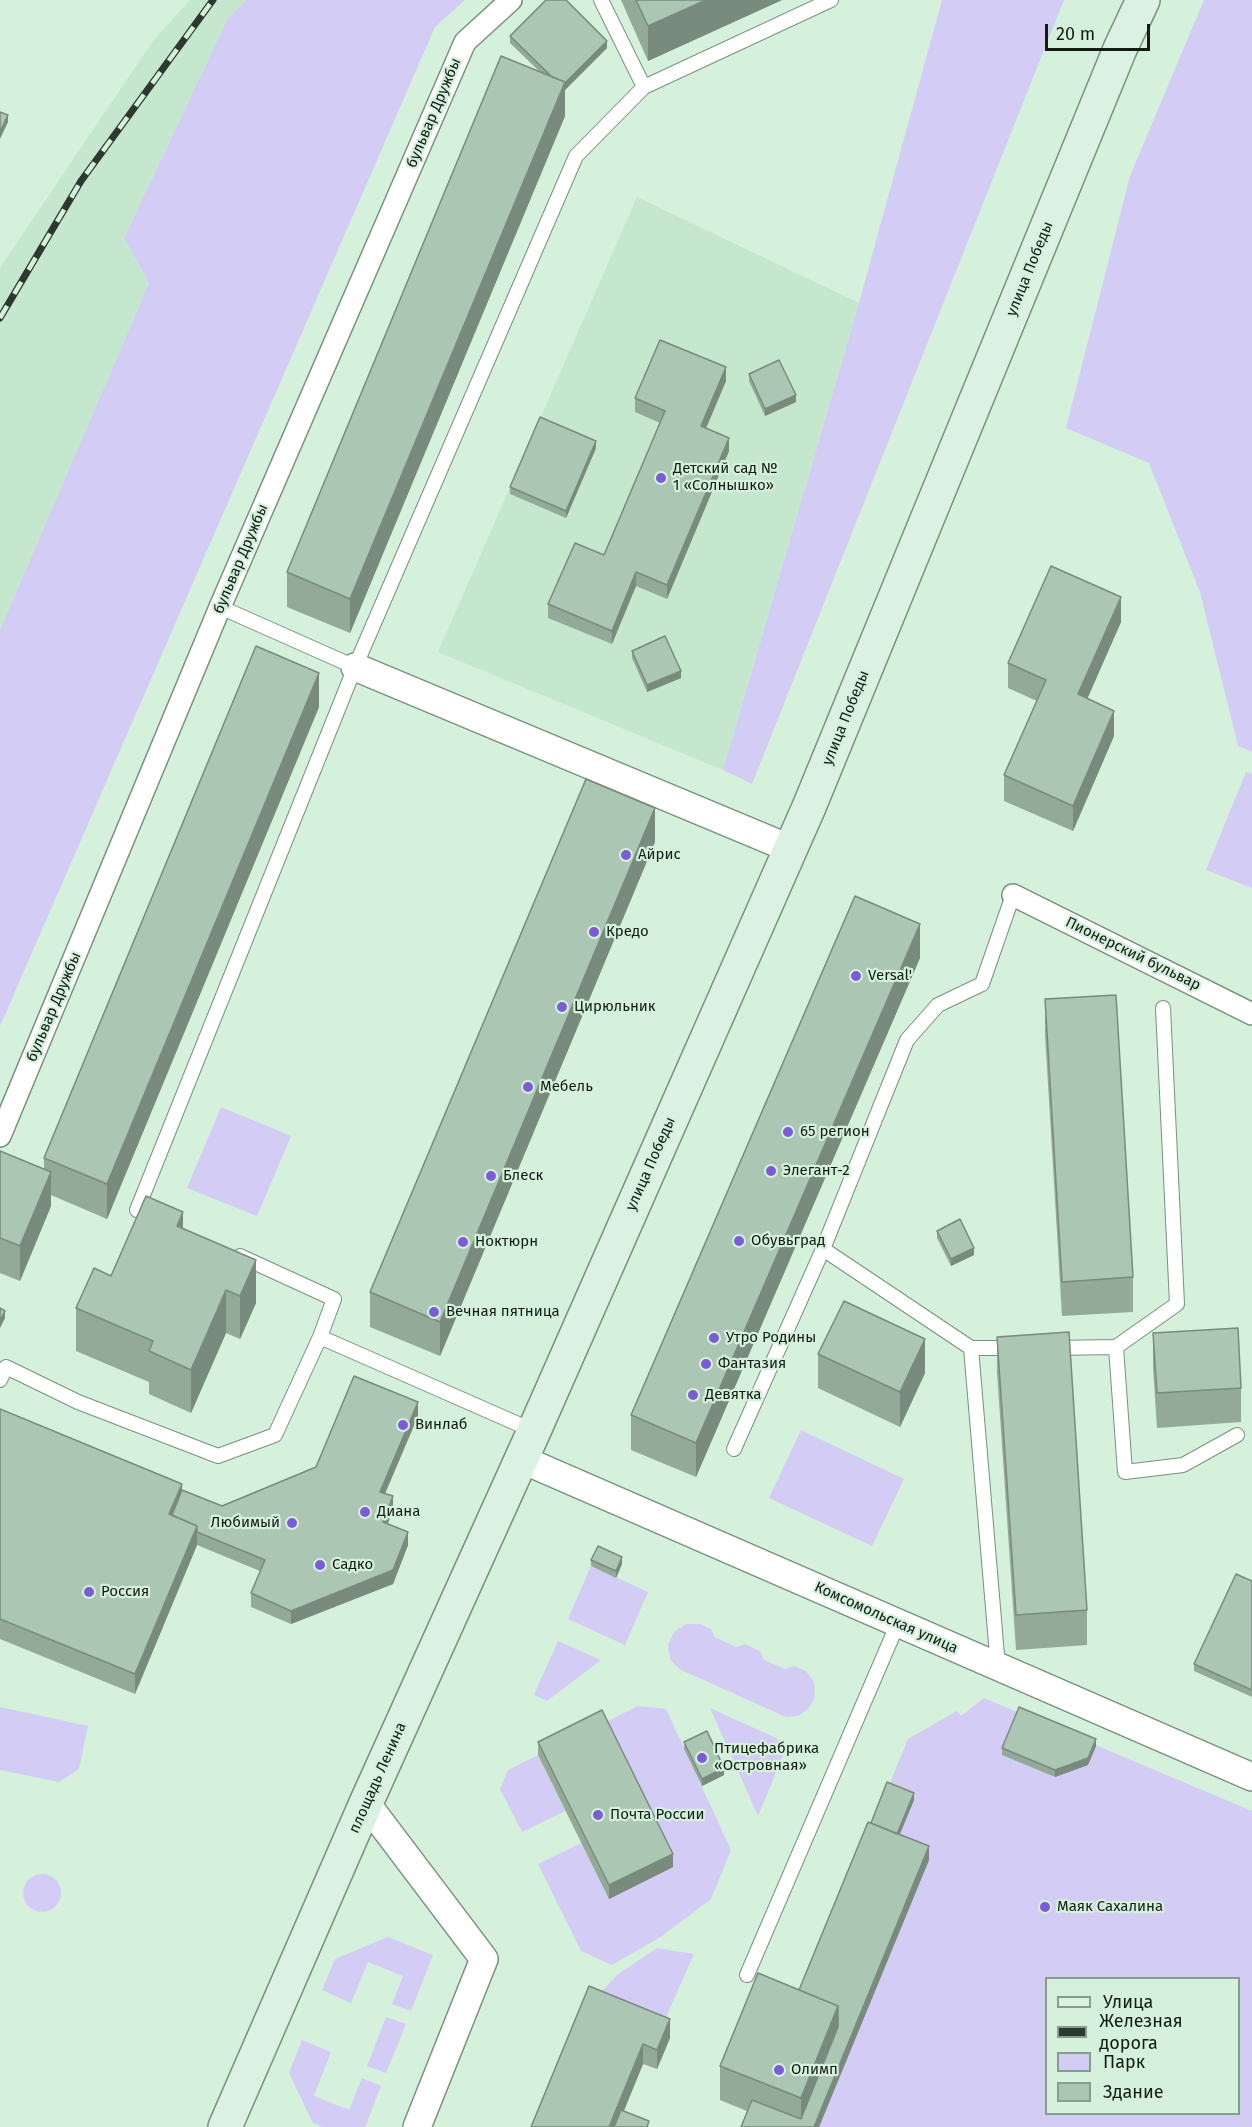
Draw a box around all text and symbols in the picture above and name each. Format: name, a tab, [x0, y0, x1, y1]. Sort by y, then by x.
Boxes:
scale bar	[1048, 12, 1153, 50]
text: 20 m	[1056, 23, 1095, 45]
street label: бульвар Дружбы	[403, 55, 465, 171]
street label: улица Победы	[1003, 219, 1057, 319]
place label: Детский сад № 1 «Солнышко»	[673, 460, 778, 495]
marker: Детский сад № 1 «Солнышко»	[654, 471, 668, 485]
street label: бульвар Дружбы	[210, 501, 272, 617]
street label: улица Победы	[819, 668, 873, 768]
place label: Айрис	[638, 846, 681, 864]
marker: Айрис	[619, 848, 633, 862]
street label: Пионерский бульвар	[1062, 913, 1204, 995]
place label: Кредо	[606, 923, 649, 941]
marker: Кредо	[587, 925, 601, 939]
street label: бульвар Дружбы	[23, 949, 85, 1065]
place label: Versal'	[868, 967, 912, 985]
marker: Versal'	[849, 969, 863, 983]
place label: Цирюльник	[574, 998, 656, 1016]
marker: Цирюльник	[555, 1000, 569, 1014]
place label: Мебель	[540, 1078, 593, 1096]
marker: Мебель	[521, 1080, 535, 1094]
street label: улица Победы	[622, 1114, 680, 1214]
place label: 65 регион	[800, 1123, 870, 1141]
marker: 65 регион	[781, 1125, 795, 1139]
place label: Элегант-2	[783, 1162, 850, 1180]
marker: Элегант-2	[764, 1164, 778, 1178]
place label: Блеск	[503, 1167, 543, 1185]
marker: Блеск	[484, 1169, 498, 1183]
place label: Обувьград	[751, 1232, 825, 1250]
place label: Ноктюрн	[475, 1233, 538, 1251]
marker: Обувьград	[732, 1234, 746, 1248]
marker: Ноктюрн	[456, 1235, 470, 1249]
place label: Вечная пятница	[446, 1303, 560, 1321]
marker: Вечная пятница	[427, 1305, 441, 1319]
place label: Утро Родины	[726, 1329, 816, 1347]
marker: Утро Родины	[707, 1331, 721, 1345]
place label: Фантазия	[718, 1355, 786, 1373]
marker: Фантазия	[699, 1357, 713, 1371]
place label: Девятка	[705, 1386, 762, 1404]
marker: Девятка	[686, 1388, 700, 1402]
place label: Винлаб	[415, 1416, 467, 1434]
marker: Винлаб	[396, 1418, 410, 1432]
place label: Диана	[377, 1503, 420, 1521]
marker: Диана	[358, 1505, 372, 1519]
place label: Любимый	[211, 1514, 280, 1532]
marker: Любимый	[285, 1516, 299, 1530]
place label: Садко	[332, 1556, 373, 1574]
marker: Садко	[313, 1558, 327, 1572]
street label: Комсомольская улица	[812, 1578, 960, 1658]
place label: Россия	[101, 1583, 149, 1601]
marker: Россия	[82, 1585, 96, 1599]
street label: площадь Ленина	[345, 1720, 411, 1836]
place label: Птицефабрика «Островная»	[714, 1740, 819, 1775]
marker: Птицефабрика «Островная»	[695, 1751, 709, 1765]
place label: Почта России	[610, 1806, 705, 1824]
marker: Почта России	[591, 1808, 605, 1822]
place label: Маяк Сахалина	[1057, 1898, 1163, 1916]
marker: Маяк Сахалина	[1038, 1900, 1052, 1914]
legend	[1045, 1977, 1240, 2115]
text: Улица	[1103, 1991, 1153, 2013]
text: Железная дорога	[1099, 2010, 1183, 2054]
text: Парк	[1103, 2051, 1145, 2073]
place label: Олимп	[791, 2061, 838, 2079]
marker: Олимп	[772, 2063, 786, 2077]
text: Здание	[1103, 2081, 1164, 2103]

